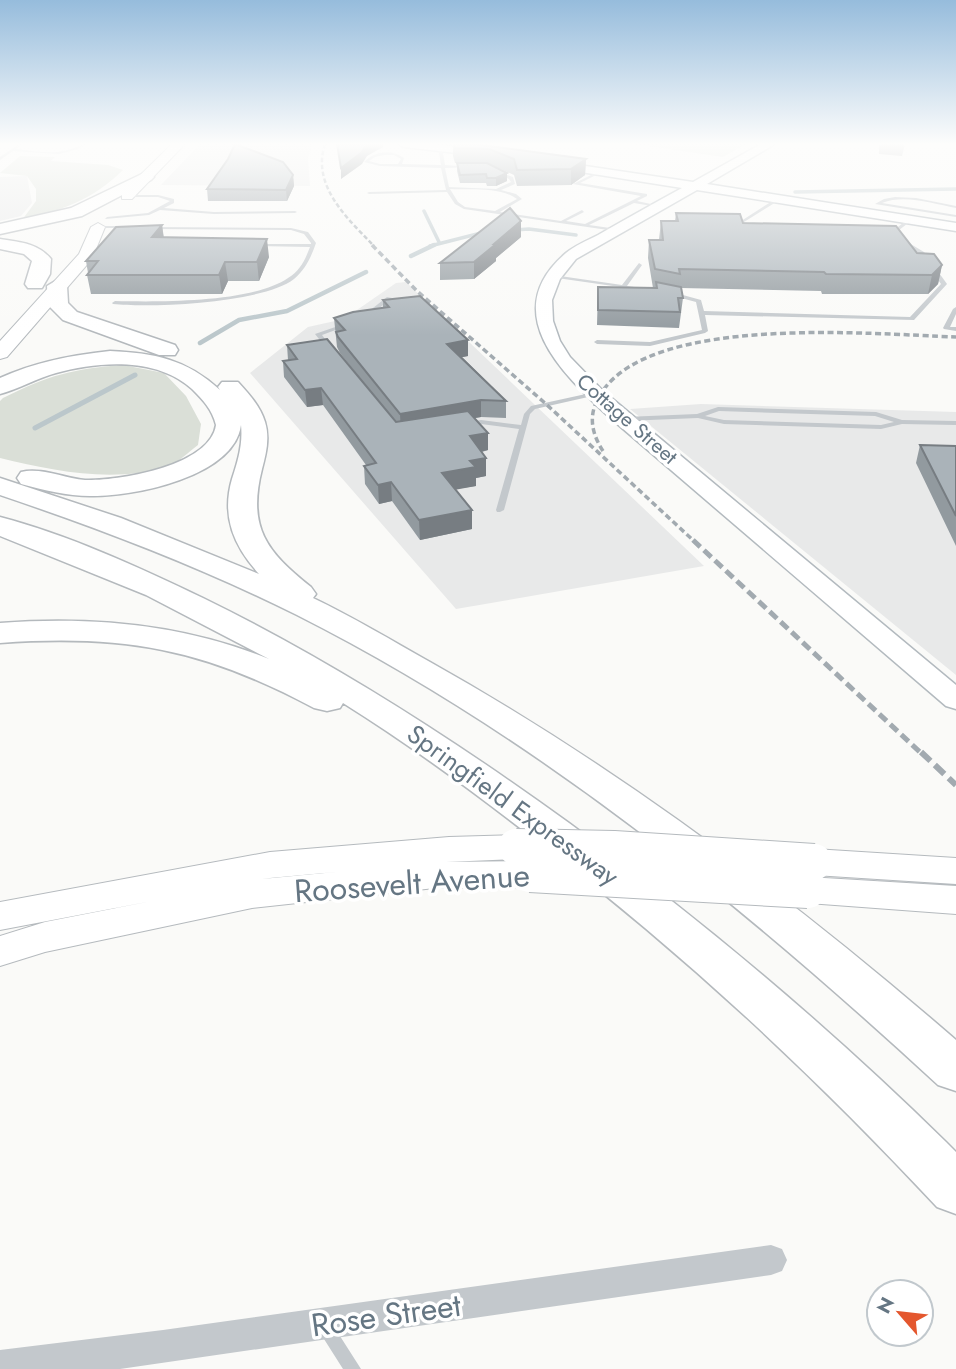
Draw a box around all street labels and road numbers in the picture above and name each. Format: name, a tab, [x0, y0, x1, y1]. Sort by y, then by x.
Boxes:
street label: Cottage Street	[570, 367, 684, 471]
street label: Springfield Expressway	[399, 715, 627, 895]
street label: Roosevelt Avenue	[293, 852, 531, 914]
street label: Rose Street	[308, 1282, 464, 1348]

